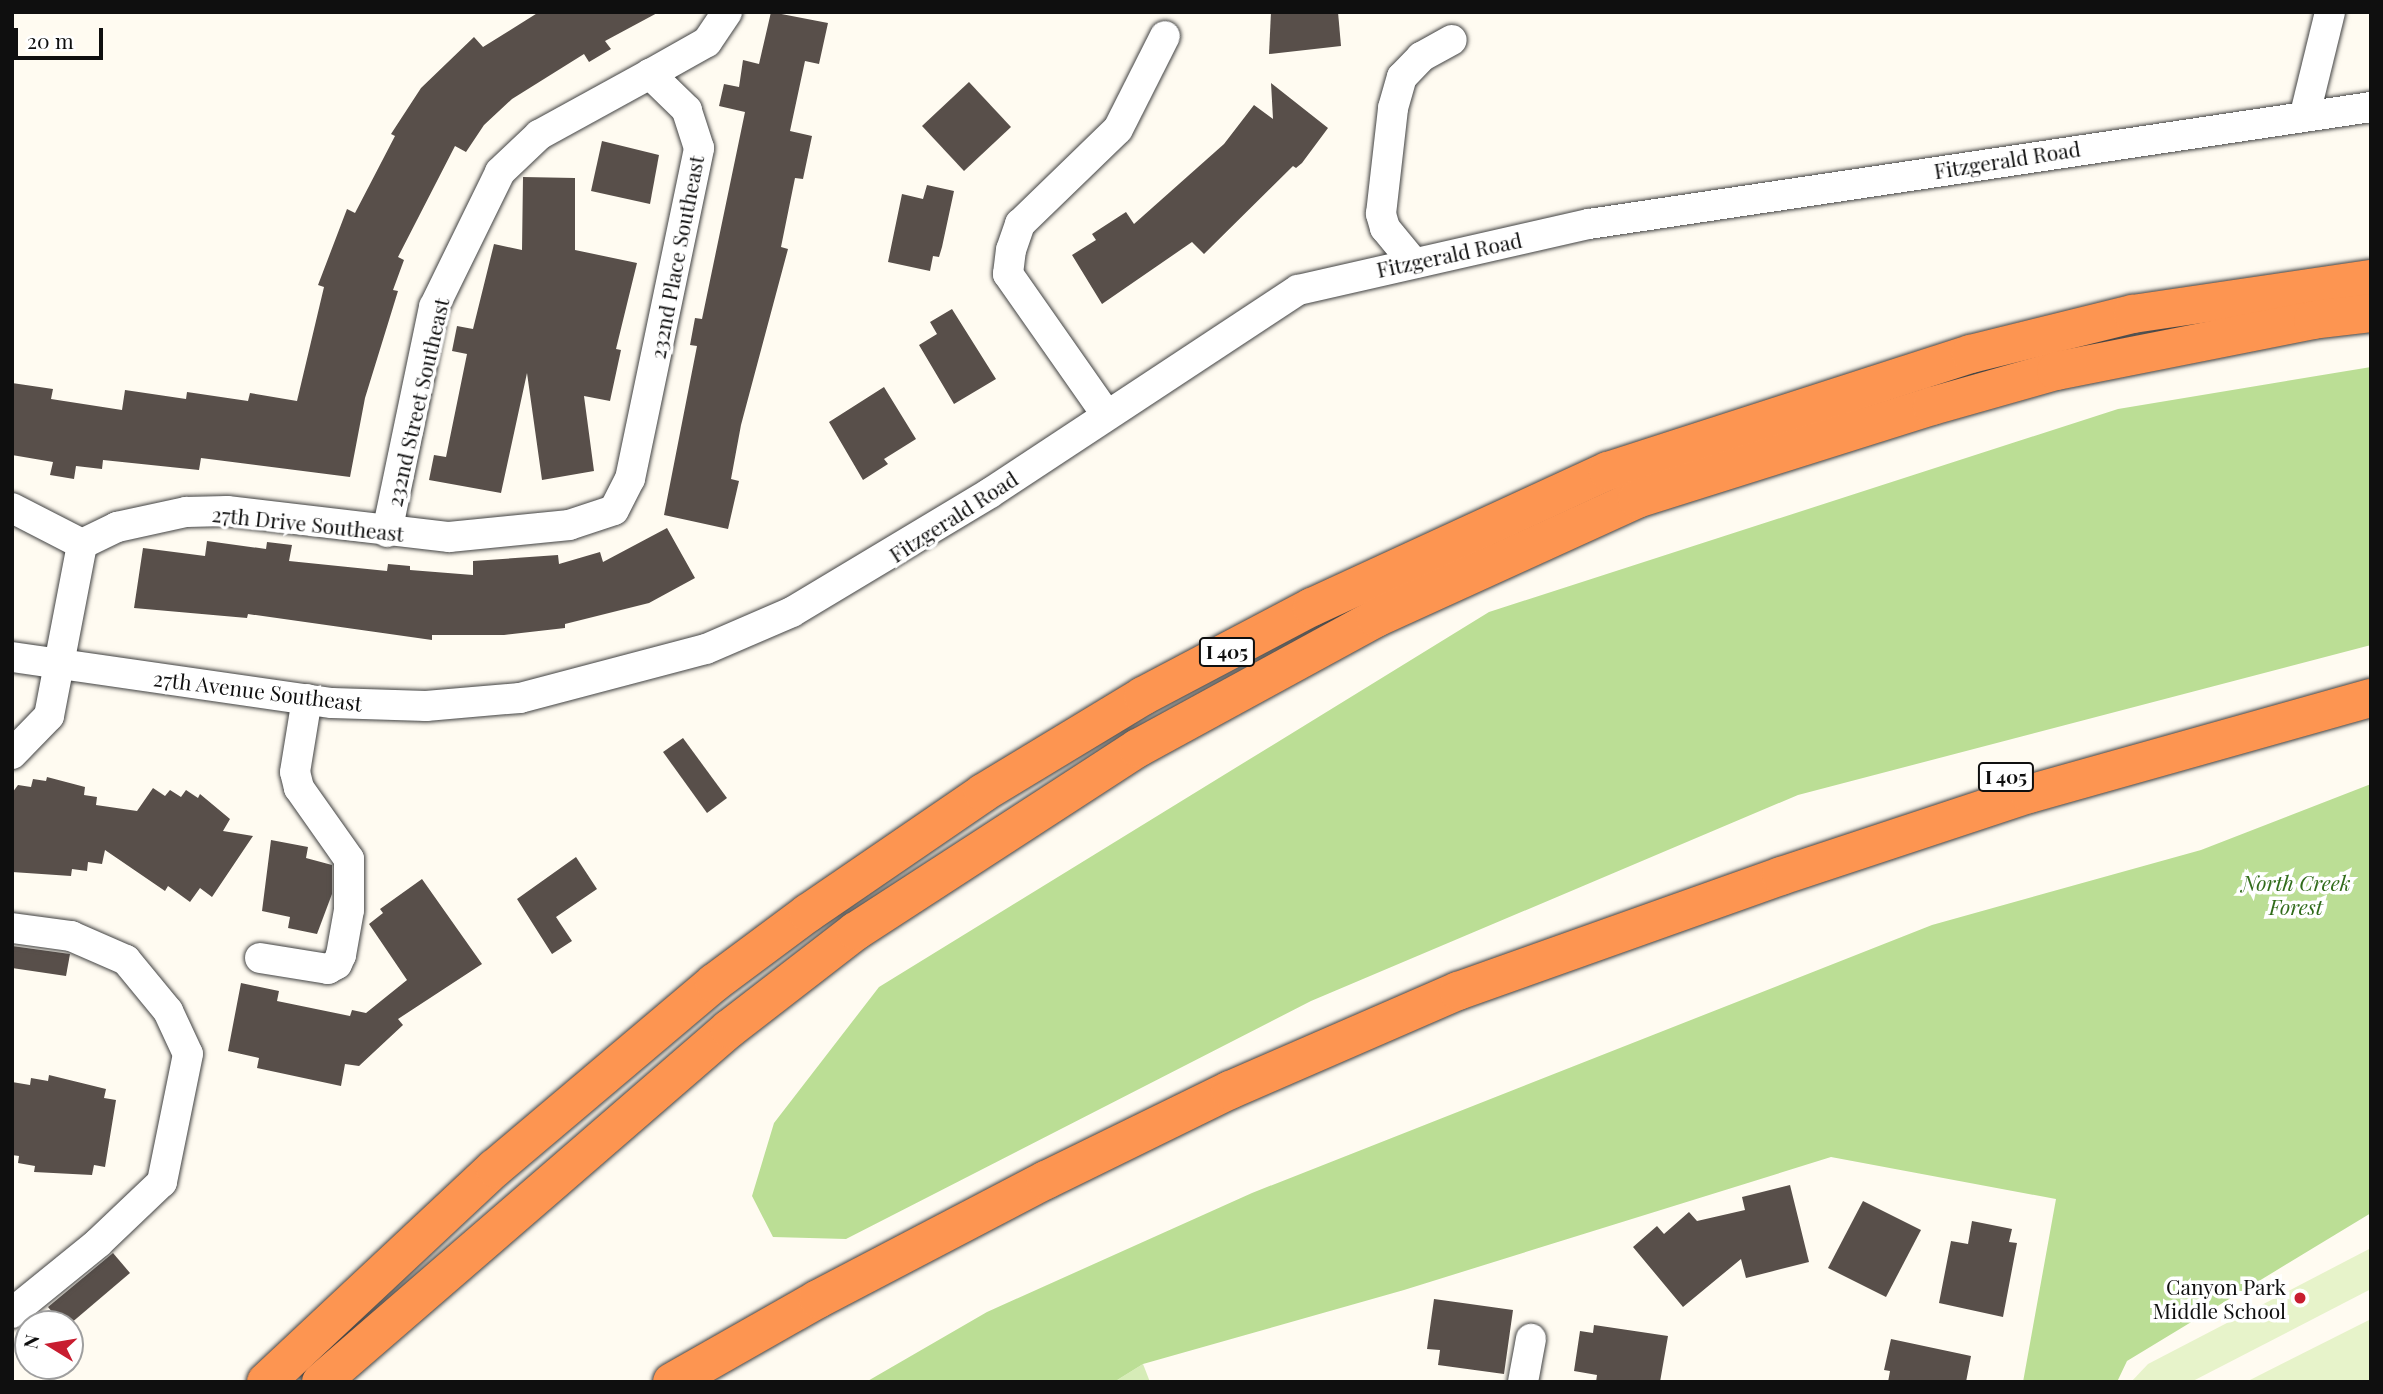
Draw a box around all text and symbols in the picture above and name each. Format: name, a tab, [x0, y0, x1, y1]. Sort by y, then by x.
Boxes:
scale bar	[18, 14, 107, 58]
text: 20 m	[27, 26, 74, 54]
street label: Fitzgerald Road	[1932, 135, 2082, 183]
street label: 232nd Place Southeast	[644, 153, 708, 361]
street label: Fitzgerald Road	[1374, 226, 1524, 282]
street label: 232nd Street Southeast	[381, 295, 453, 509]
street label: Fitzgerald Road	[884, 465, 1022, 567]
street label: 27th Drive Southeast	[211, 500, 405, 546]
road number: I 405	[1197, 636, 1257, 667]
street label: 27th Avenue Southeast	[152, 665, 364, 715]
road number: I 405	[1976, 762, 2036, 792]
park label: North Creek Forest	[2241, 869, 2351, 919]
place label: Canyon Park Middle School	[2153, 1273, 2286, 1323]
marker: Canyon Park Middle School	[2292, 1290, 2308, 1306]
north arrow	[14, 1310, 84, 1380]
text: N	[16, 1332, 44, 1351]

